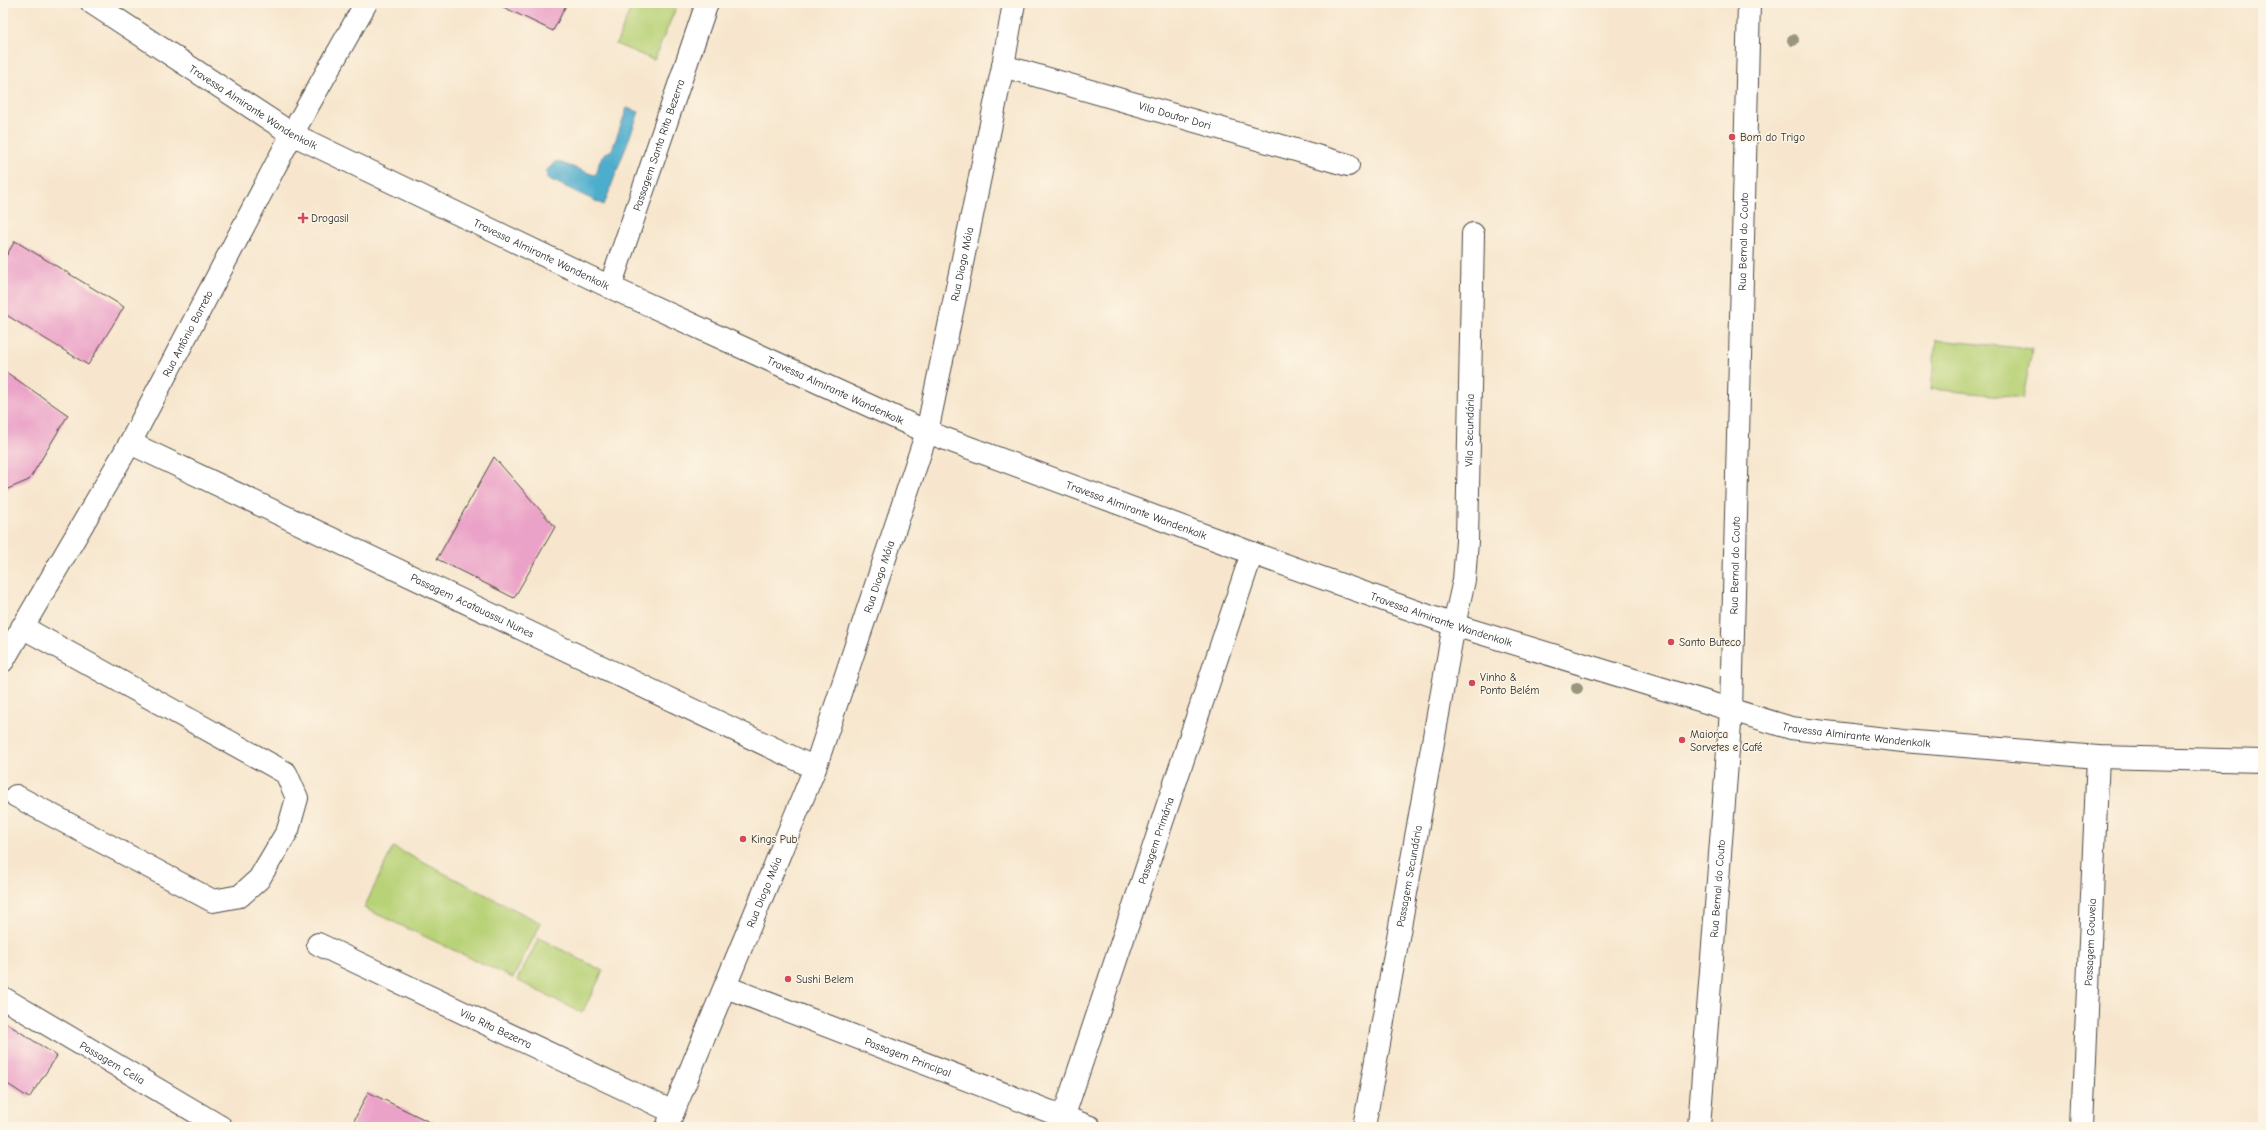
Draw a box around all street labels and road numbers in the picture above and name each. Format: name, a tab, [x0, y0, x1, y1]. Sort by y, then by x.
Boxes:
street label: Travessa Almirante Wandenkolk	[187, 62, 320, 152]
street label: Passagem Santa Rita Bezerra	[630, 78, 687, 213]
street label: Vila Doutor Dori	[1137, 99, 1213, 132]
street label: Rua Bernal do Couto	[1735, 192, 1751, 291]
street label: Travessa Almirante Wandenkolk	[472, 216, 612, 293]
street label: Rua Diogo Móia	[948, 226, 976, 302]
street label: Rua Antônio Barreto	[159, 288, 216, 379]
street label: Travessa Almirante Wandenkolk	[765, 353, 907, 427]
street label: Vila Secundária	[1462, 394, 1476, 467]
street label: Travessa Almirante Wandenkolk	[1064, 478, 1209, 542]
street label: Rua Bernal do Couto	[1727, 516, 1742, 615]
street label: Rua Diogo Móia	[861, 539, 897, 614]
street label: Passagem Acatauassu Nunes	[409, 571, 537, 640]
street label: Travessa Almirante Wandenkolk	[1369, 589, 1515, 649]
street label: Travessa Almirante Wandenkolk	[1781, 719, 1932, 750]
street label: Passagem Primária	[1135, 795, 1176, 886]
street label: Passagem Secundária	[1394, 824, 1424, 928]
street label: Rua Bernal do Couto	[1707, 839, 1728, 938]
street label: Rua Diogo Móia	[743, 855, 784, 930]
street label: Passagem Gouveia	[2082, 898, 2098, 986]
street label: Vila Rita Bezerra	[458, 1006, 534, 1051]
street label: Passagem Principal	[863, 1035, 953, 1079]
street label: Passagem Celia	[77, 1038, 147, 1087]

